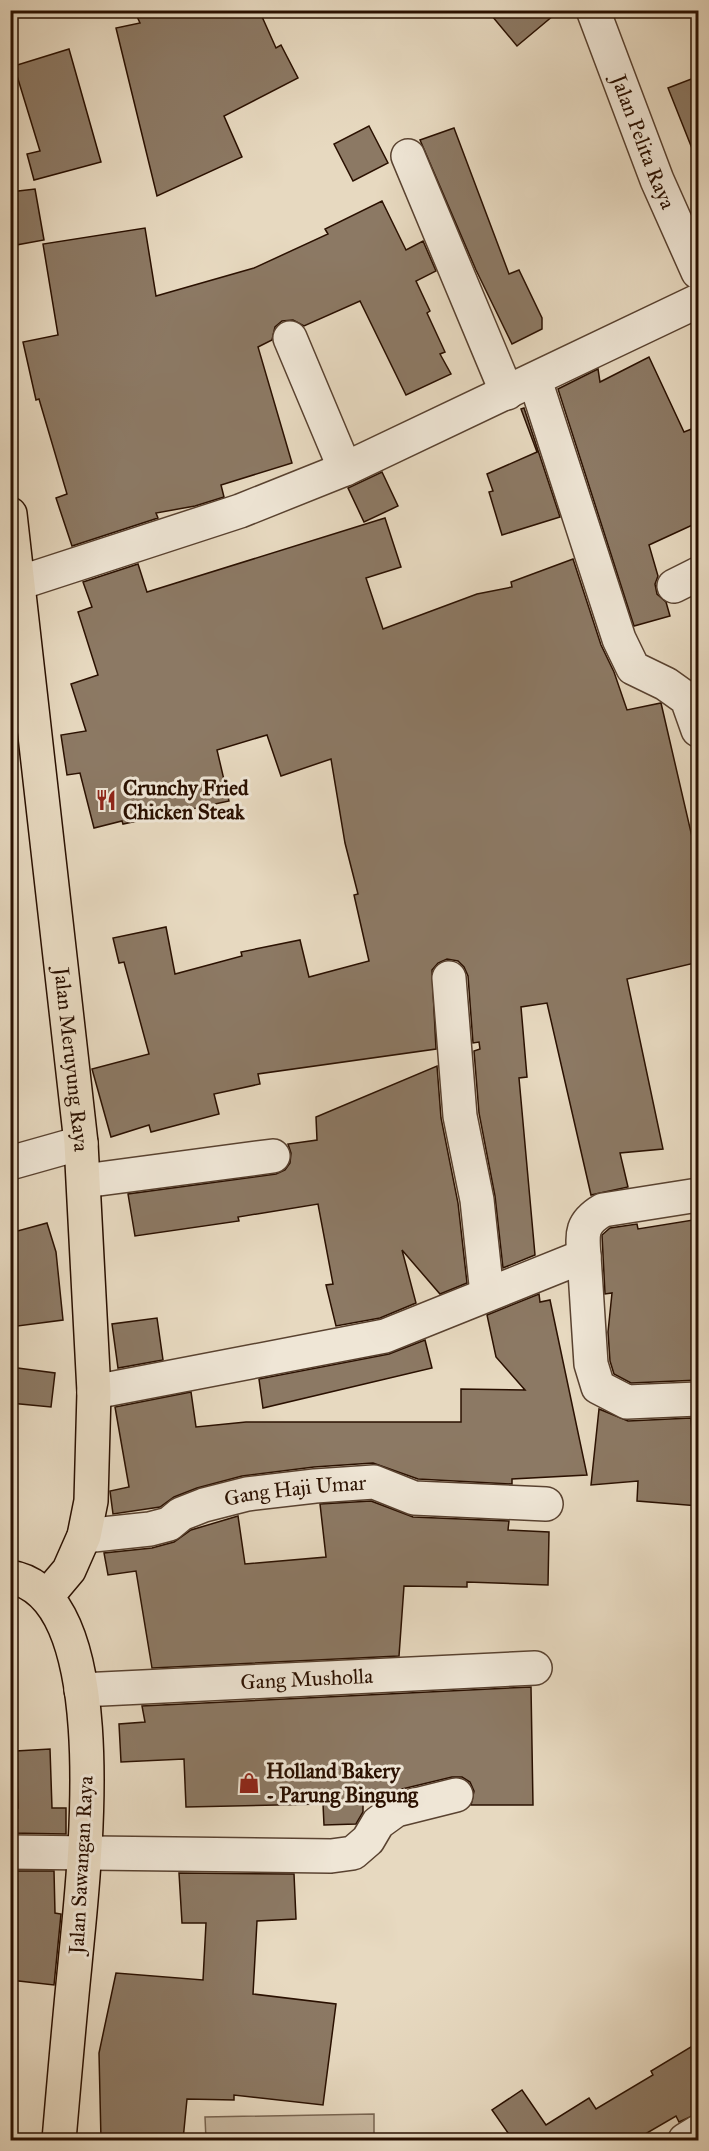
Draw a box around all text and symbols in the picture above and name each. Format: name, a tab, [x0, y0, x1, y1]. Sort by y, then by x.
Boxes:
street label: Jalan Pelita Raya	[605, 69, 681, 213]
place label: Crunchy Fried Chicken Steak	[123, 775, 249, 825]
restaurant icon: Crunchy Fried Chicken Steak	[94, 788, 118, 812]
street label: Jalan Meruyung Raya	[48, 964, 94, 1152]
street label: Gang Haji Umar	[221, 1470, 367, 1512]
street label: Gang Musholla	[240, 1663, 374, 1695]
place label: Holland Bakery - Parung Bingung	[266, 1758, 419, 1808]
shop icon: Holland Bakery - Parung Bingung	[237, 1771, 261, 1795]
street label: Jalan Sawangan Raya	[63, 1775, 99, 1957]

